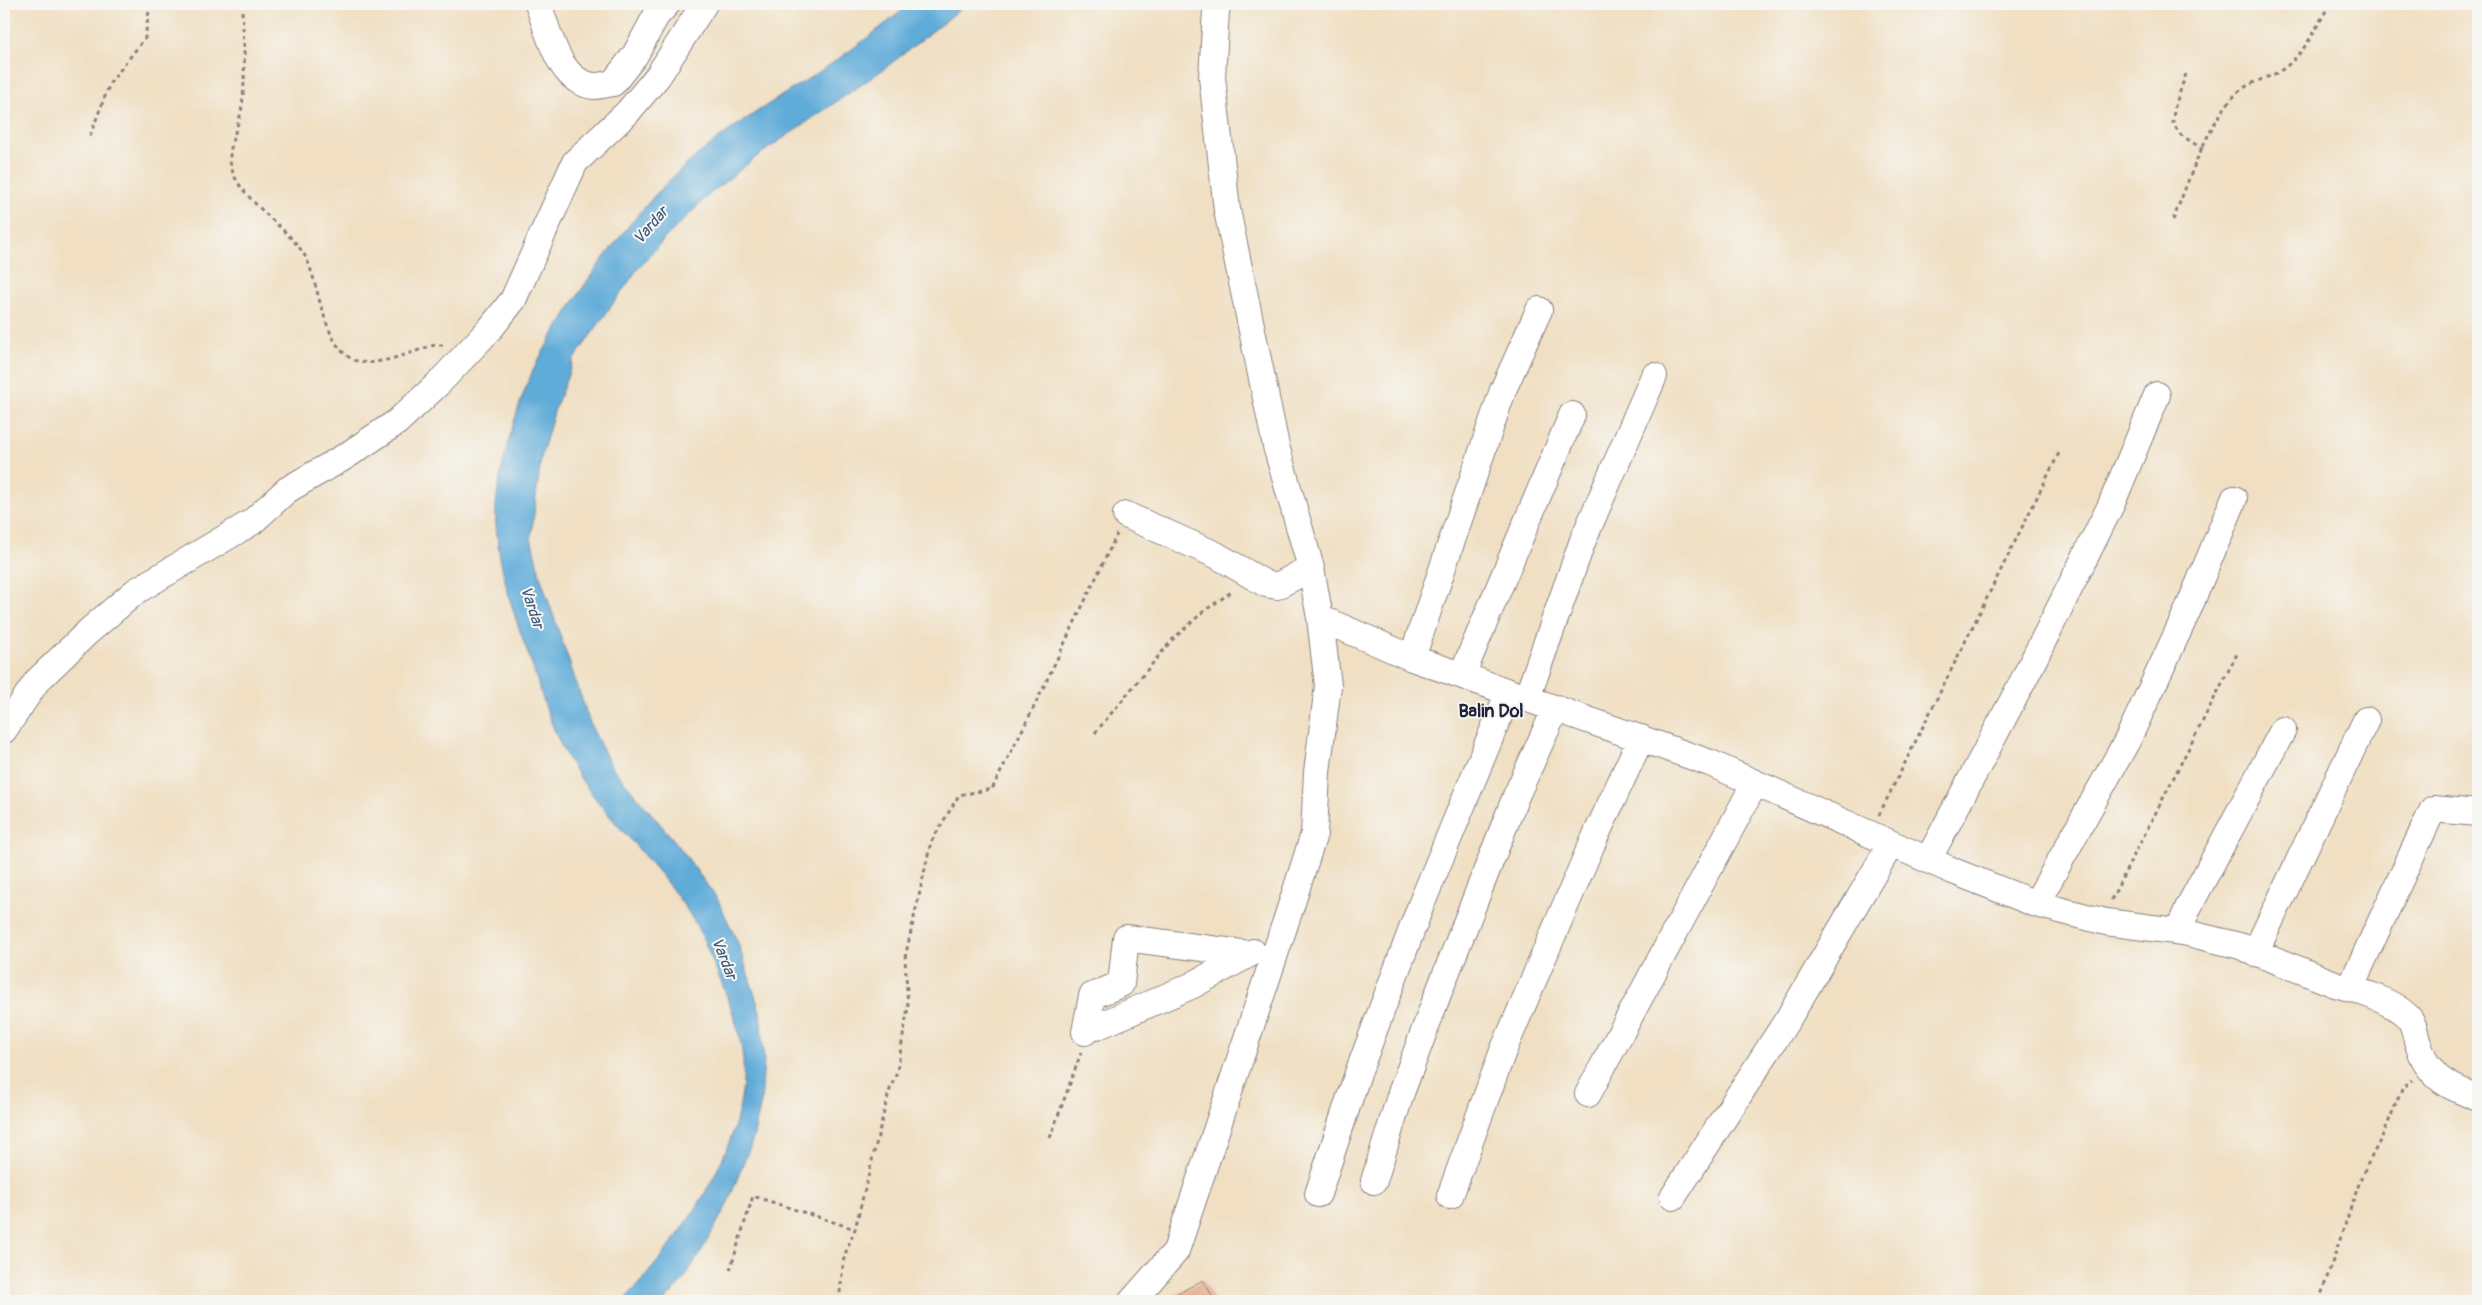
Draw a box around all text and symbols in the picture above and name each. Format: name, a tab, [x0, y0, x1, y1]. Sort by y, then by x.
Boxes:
water label: Vardar	[629, 201, 674, 249]
water label: Vardar	[516, 584, 549, 633]
district label: Balin Dol	[1458, 700, 1524, 723]
water label: Vardar	[707, 935, 742, 984]

